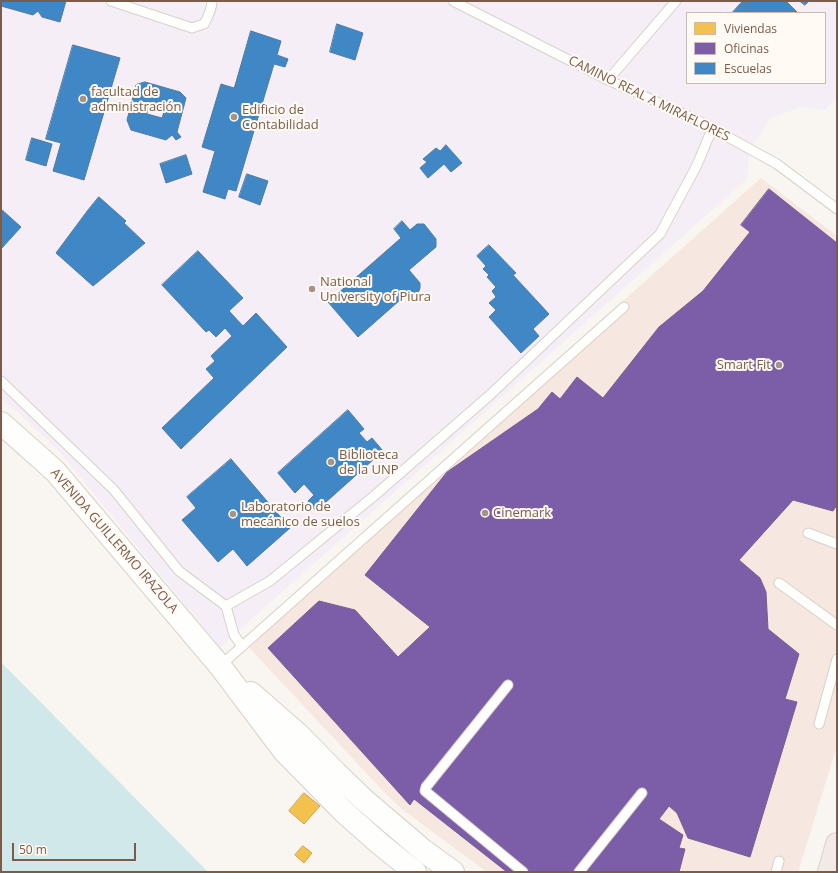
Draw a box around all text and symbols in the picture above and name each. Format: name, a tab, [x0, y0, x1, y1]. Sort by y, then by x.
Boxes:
legend	[686, 12, 826, 84]
text: Viviendas	[724, 20, 777, 37]
text: Oficinas	[724, 40, 769, 57]
street label: CAMINO REAL A MIRAFLORES	[566, 53, 732, 145]
text: Escuelas	[724, 60, 772, 77]
place label: facultad de administración	[91, 84, 181, 115]
marker: facultad de administración	[78, 94, 88, 104]
place label: Edificio de Contabilidad	[242, 102, 319, 133]
marker: Edificio de Contabilidad	[229, 112, 239, 122]
place label: National University of Piura	[320, 274, 431, 305]
marker: National University of Piura	[307, 284, 317, 294]
place label: Smart Fit	[717, 357, 771, 373]
marker: Smart Fit	[774, 360, 784, 370]
place label: Biblioteca de la UNP	[339, 447, 399, 478]
marker: Biblioteca de la UNP	[326, 457, 336, 467]
street label: AVENIDA GUILLERMO IRAZOLA	[47, 465, 181, 617]
place label: Laboratorio de mecánico de suelos	[241, 499, 360, 530]
place label: Cinemark	[493, 505, 551, 521]
marker: Cinemark	[480, 508, 490, 518]
marker: Laboratorio de mecánico de suelos	[228, 509, 238, 519]
scale bar	[14, 835, 138, 861]
text: 50 m	[19, 841, 47, 858]

